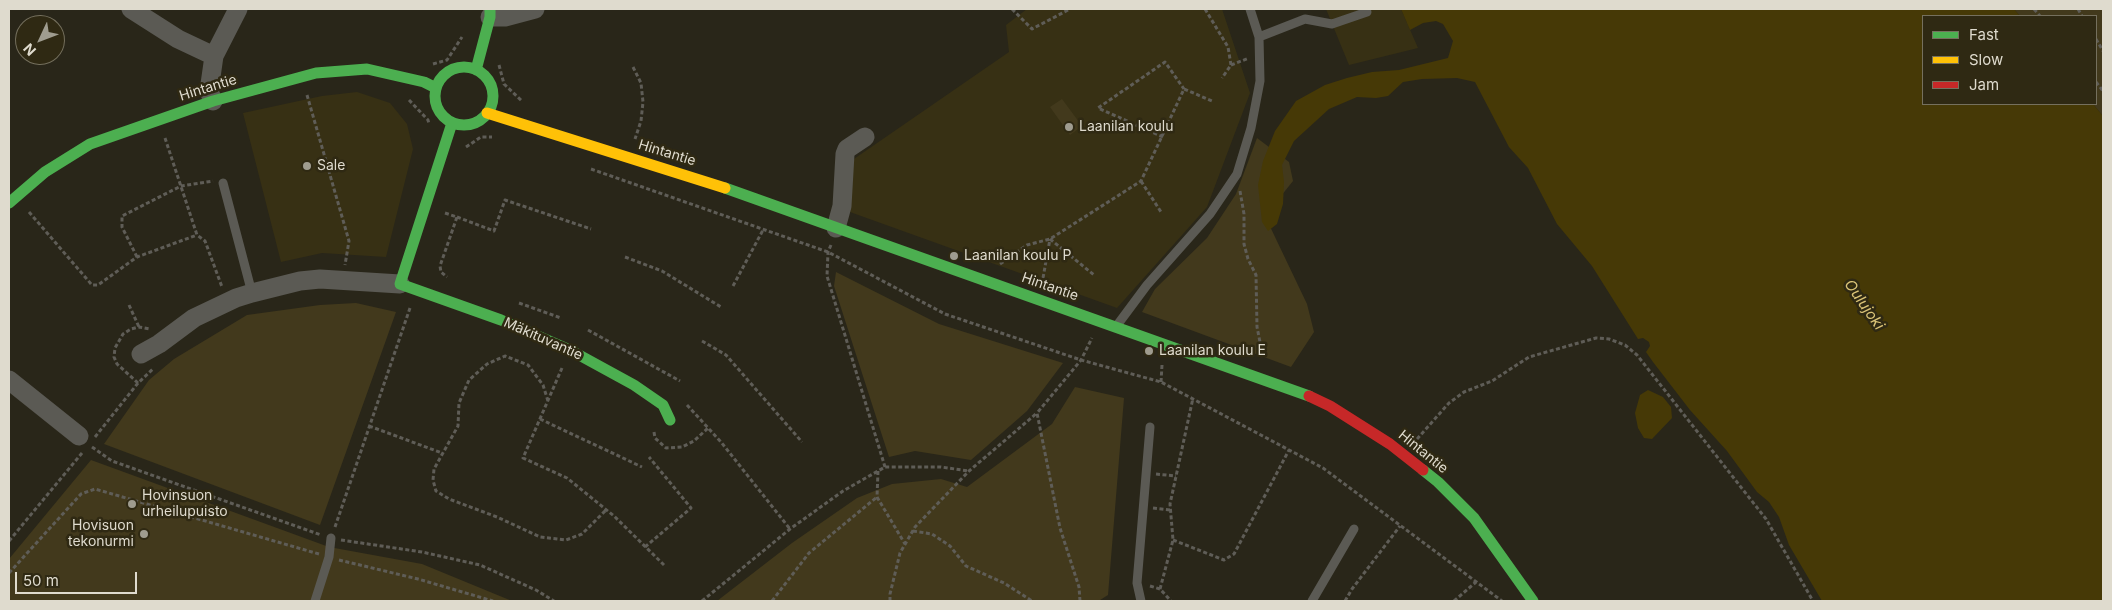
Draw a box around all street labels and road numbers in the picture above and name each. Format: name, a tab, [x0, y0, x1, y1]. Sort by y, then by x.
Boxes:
street label: Hintantie	[177, 71, 239, 105]
street label: Hintantie	[636, 136, 698, 170]
street label: Hintantie	[1019, 269, 1081, 305]
street label: Mäkituvantie	[501, 314, 585, 364]
street label: Hintantie	[1395, 427, 1451, 477]

